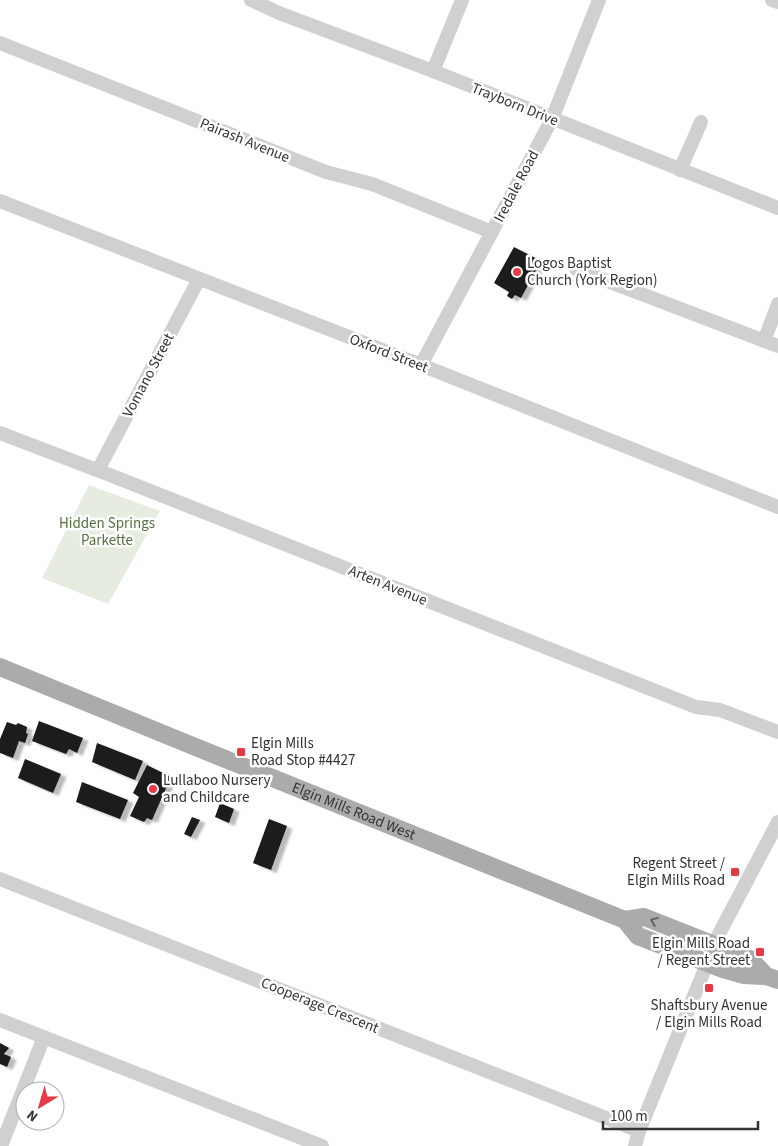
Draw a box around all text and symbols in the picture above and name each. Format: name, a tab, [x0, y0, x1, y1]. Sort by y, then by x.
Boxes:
street label: Trayborn Drive	[468, 77, 561, 131]
street label: Pairash Avenue	[197, 113, 293, 168]
street label: Iredale Road	[489, 147, 544, 226]
place label: Logos Baptist Church (York Region)	[527, 253, 658, 291]
marker: Logos Baptist Church (York Region)	[511, 266, 523, 278]
street label: Vomano Street	[117, 329, 179, 421]
street label: Oxford Street	[346, 329, 431, 378]
park label: Hidden Springs Parkette	[59, 513, 155, 551]
street label: Arten Avenue	[345, 560, 430, 611]
place label: Elgin Mills Road Stop #4427	[251, 733, 355, 771]
marker: Elgin Mills Road Stop #4427	[235, 746, 247, 758]
place label: Lullaboo Nursery and Childcare	[163, 770, 270, 808]
street label: Elgin Mills Road West	[289, 777, 419, 846]
marker: Lullaboo Nursery and Childcare	[147, 783, 159, 795]
place label: Regent Street / Elgin Mills Road	[627, 853, 726, 891]
marker: Regent Street / Elgin Mills Road	[729, 866, 741, 878]
one-way arrow	[650, 917, 659, 927]
place label: Elgin Mills Road / Regent Street	[652, 933, 750, 971]
marker: Elgin Mills Road / Regent Street	[754, 946, 766, 958]
street label: Cooperage Crescent	[258, 972, 382, 1039]
marker: Shaftsbury Avenue / Elgin Mills Road	[703, 982, 715, 994]
place label: Shaftsbury Avenue / Elgin Mills Road	[650, 995, 768, 1033]
north arrow	[15, 1081, 65, 1131]
scale bar	[603, 1098, 758, 1130]
text: N	[23, 1105, 42, 1126]
text: 100 m	[610, 1106, 648, 1127]

